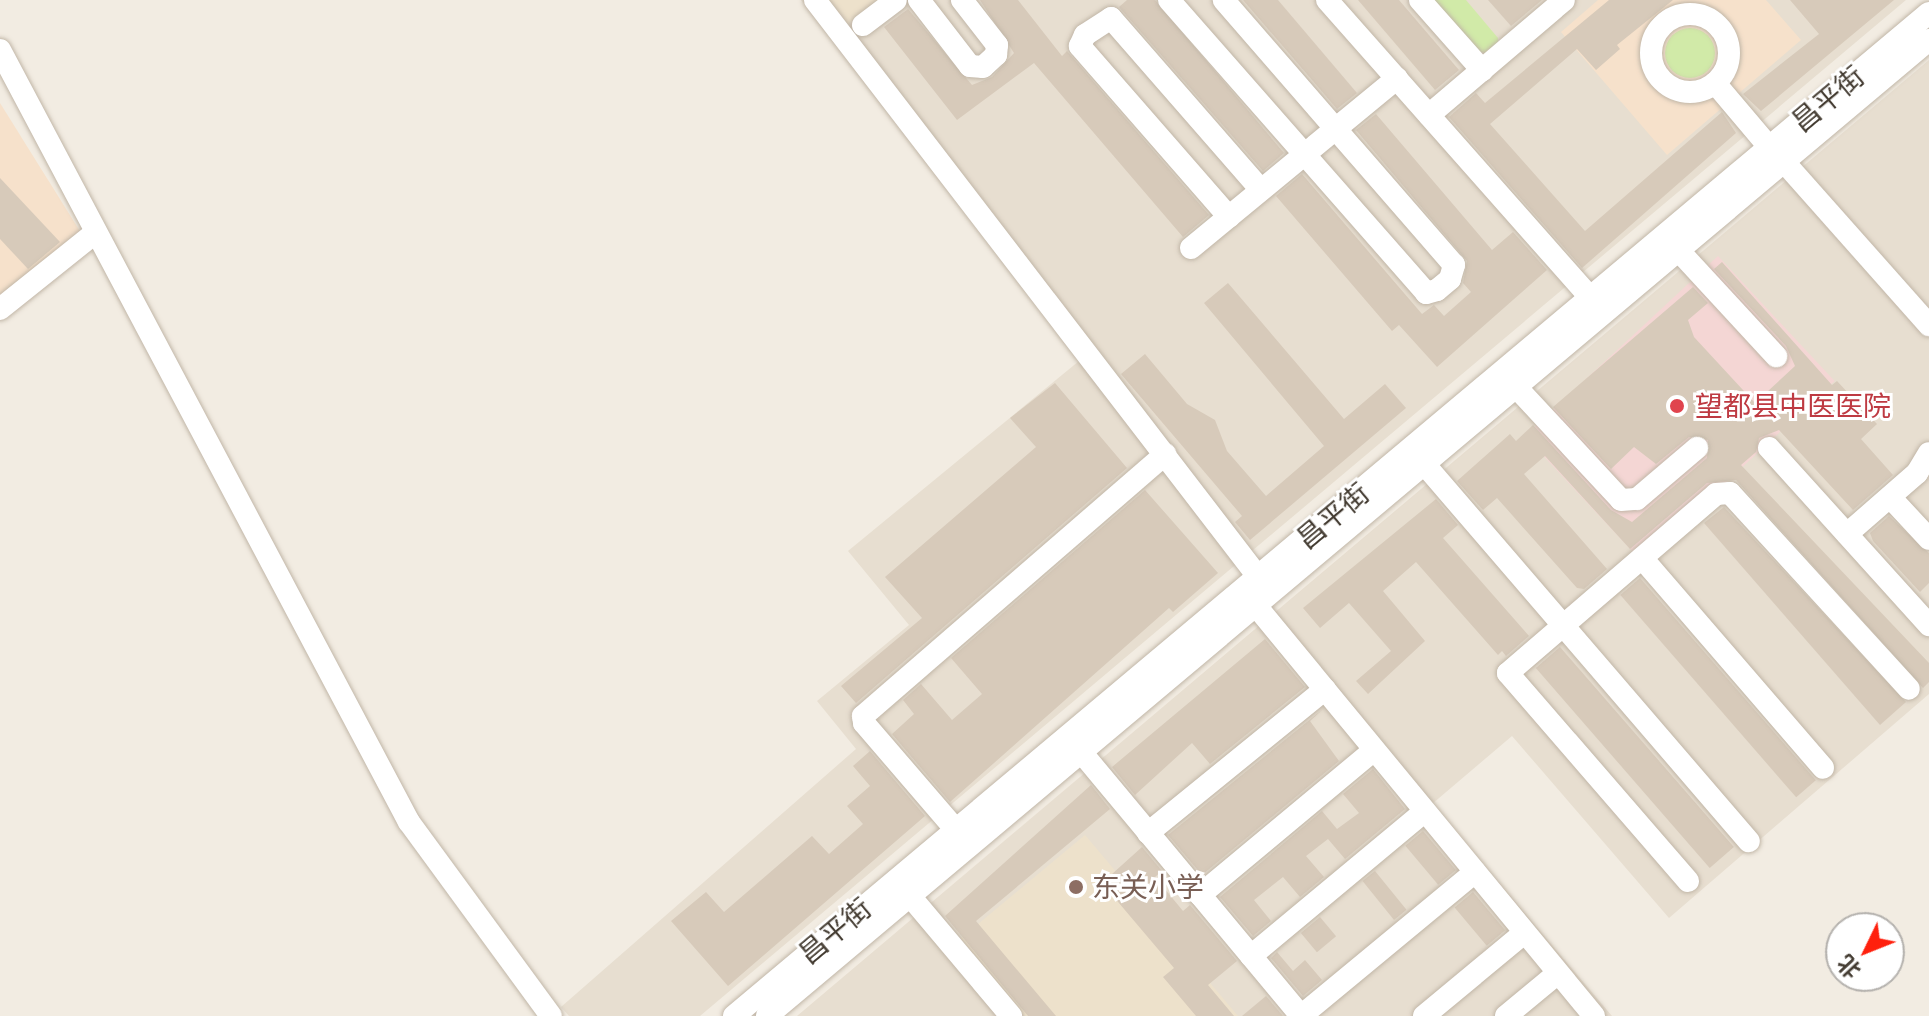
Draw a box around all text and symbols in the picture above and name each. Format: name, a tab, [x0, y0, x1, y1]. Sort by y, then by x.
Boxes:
street label: 昌平街	[1785, 59, 1871, 139]
place label: 望都县中医医院	[1695, 389, 1891, 423]
marker: 望都县中医医院	[1666, 395, 1688, 417]
street label: 昌平街	[1290, 476, 1376, 556]
place label: 东关小学	[1092, 870, 1204, 904]
marker: 东关小学	[1067, 878, 1085, 896]
street label: 昌平街	[792, 891, 878, 971]
north arrow	[1825, 912, 1905, 992]
text: 北	[1829, 947, 1869, 987]

